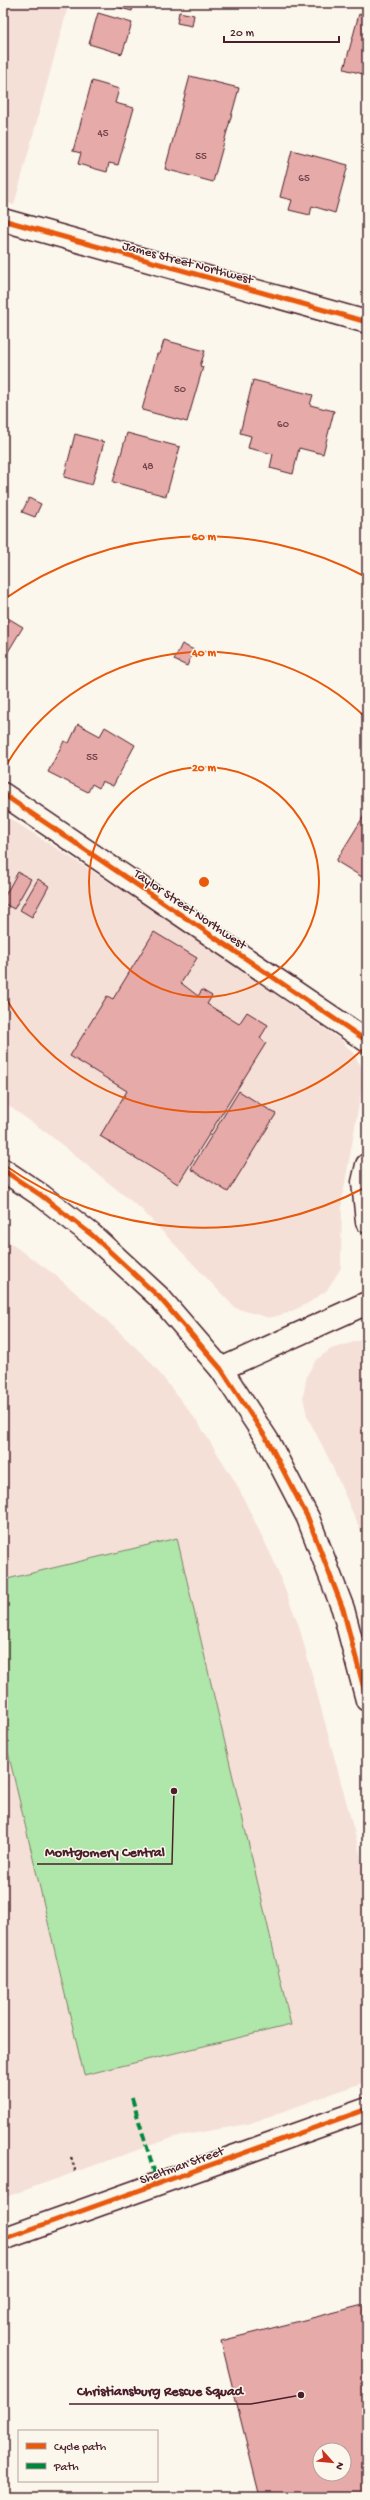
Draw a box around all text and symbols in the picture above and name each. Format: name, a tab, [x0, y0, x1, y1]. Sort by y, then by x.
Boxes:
scale bar	[224, 18, 339, 44]
text: 20 m	[230, 27, 255, 41]
house number: 45	[98, 128, 109, 140]
house number: 55	[195, 151, 207, 163]
house number: 65	[298, 173, 310, 185]
street label: James Street Northwest	[120, 239, 256, 289]
house number: 50	[174, 384, 186, 396]
house number: 60	[277, 419, 289, 431]
house number: 48	[142, 461, 154, 473]
text: 60 m	[192, 531, 217, 545]
text: 40 m	[191, 647, 216, 661]
house number: 55	[86, 752, 98, 764]
text: 20 m	[192, 762, 217, 776]
street label: Taylor Street Northwest	[130, 866, 250, 954]
centre of rings	[197, 875, 211, 889]
callout: Montgomery Central	[37, 1838, 172, 1864]
text: Montgomery Central	[45, 1845, 165, 1862]
street label: Sheltman Street	[138, 2144, 227, 2188]
callout: Christiansburg Rescue Squad	[69, 2378, 251, 2404]
text: Christiansburg Rescue Squad	[76, 2384, 245, 2401]
legend	[18, 2430, 158, 2482]
text: Cycle path	[54, 2441, 107, 2455]
north arrow	[312, 2442, 352, 2482]
text: N	[332, 2460, 346, 2472]
text: Path	[53, 2461, 79, 2475]

